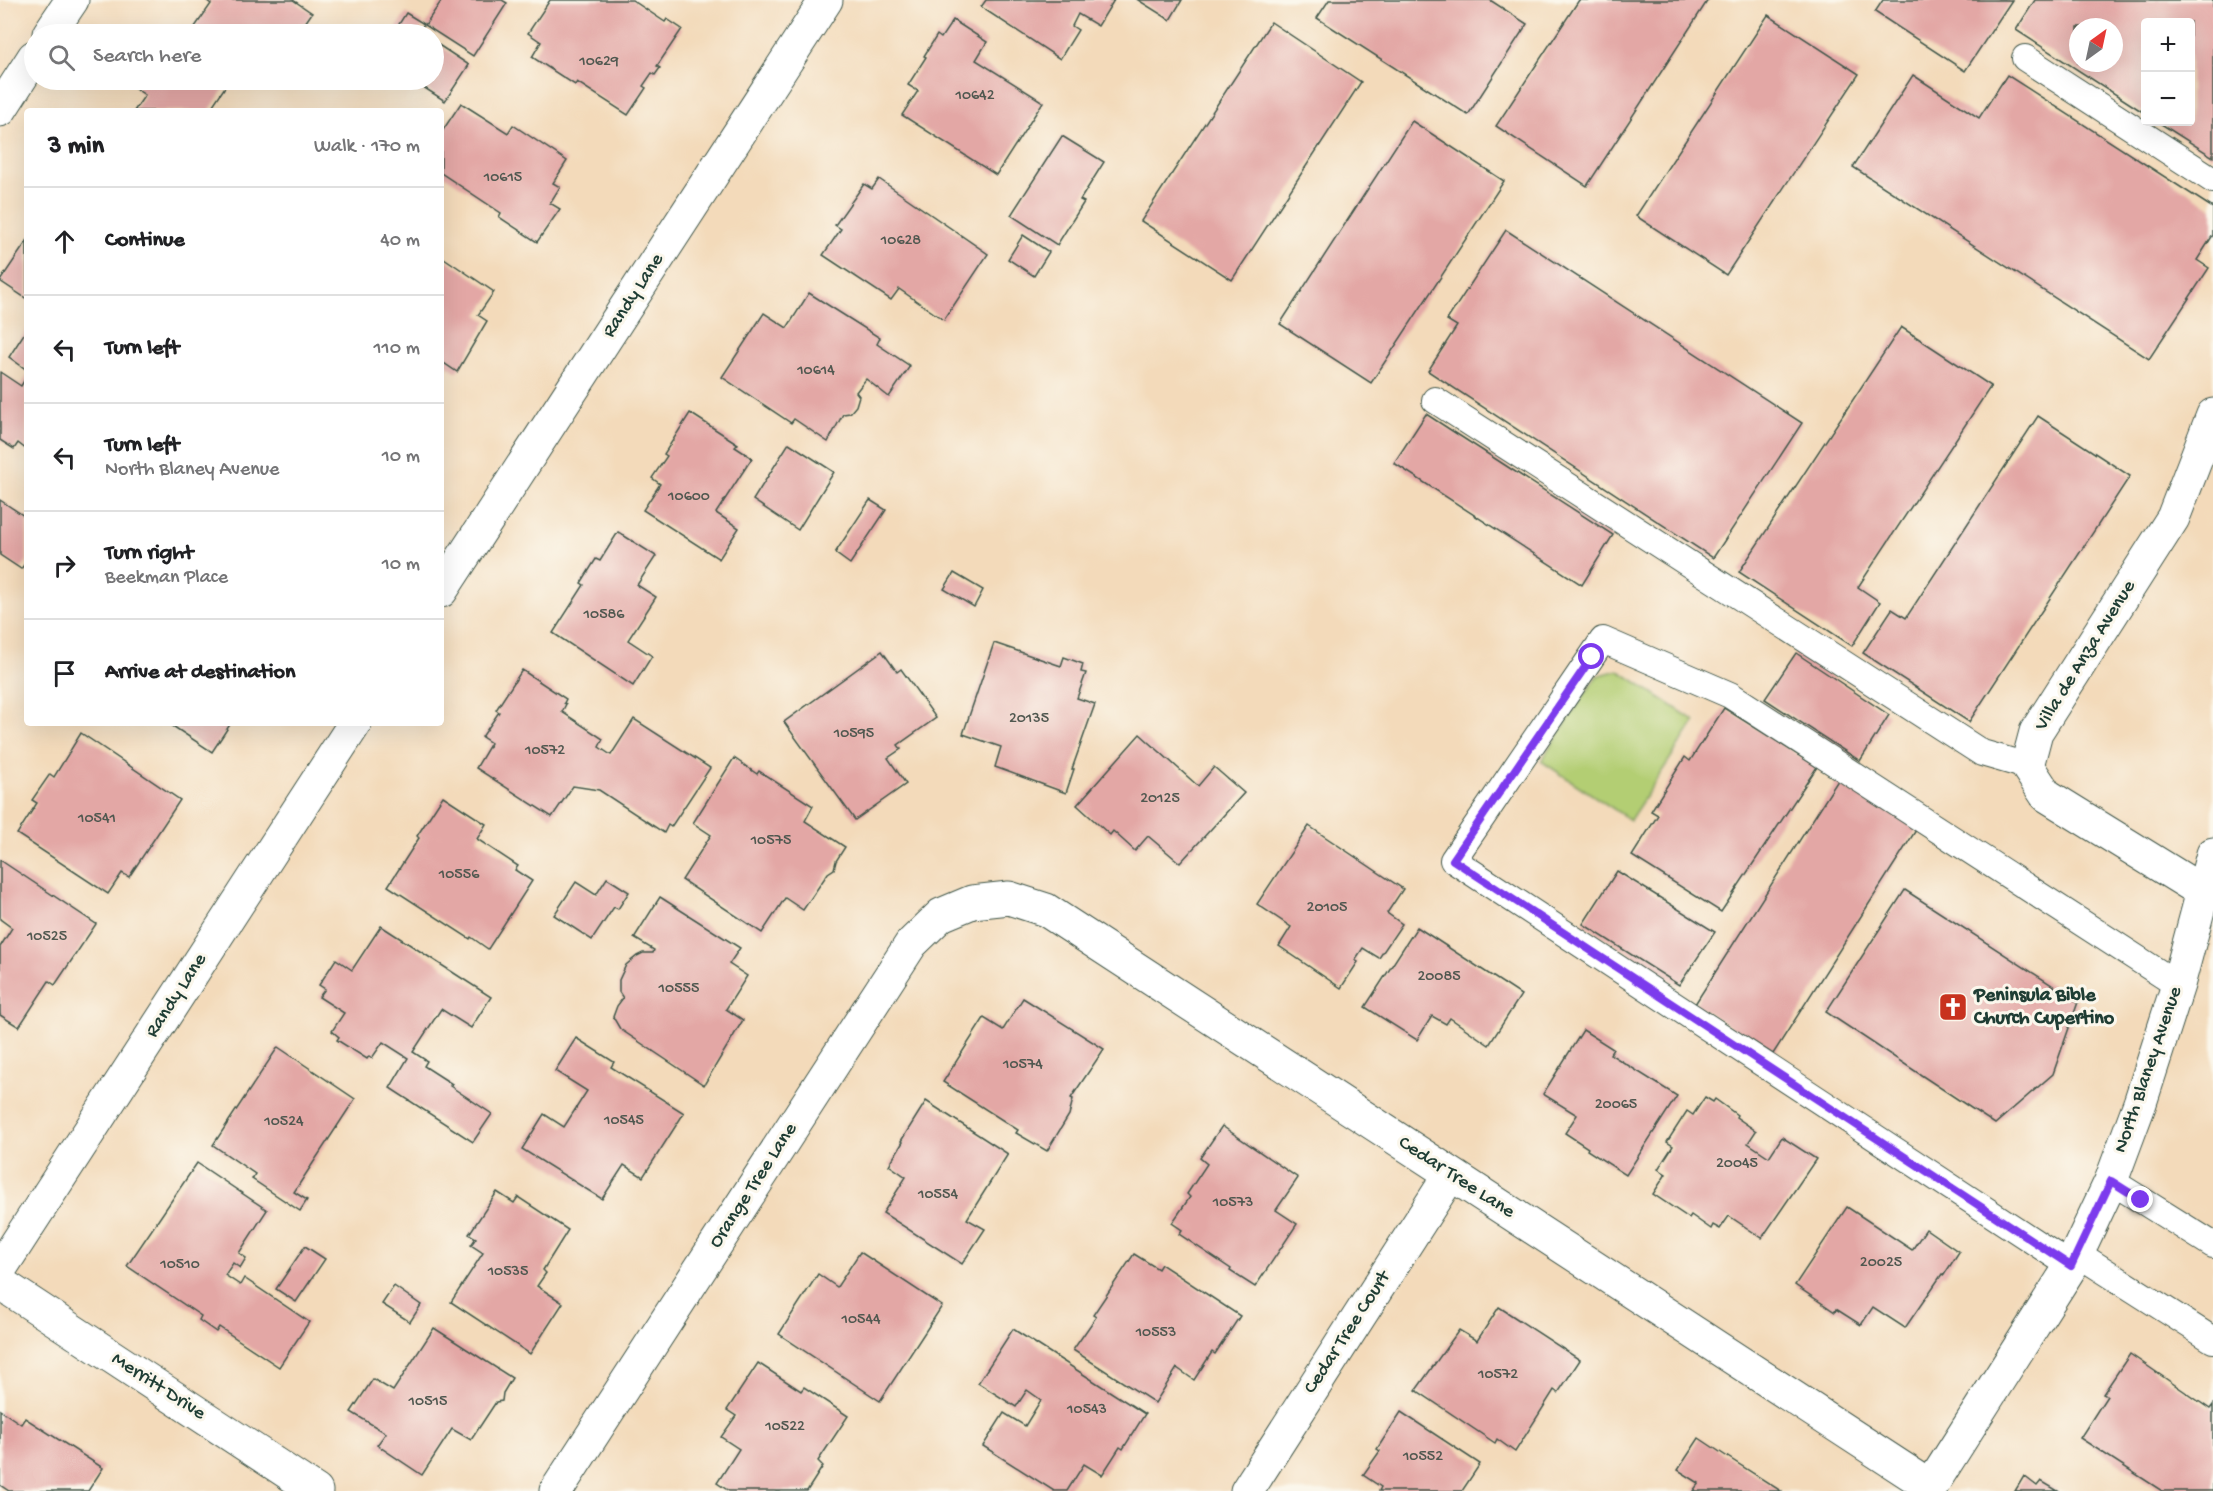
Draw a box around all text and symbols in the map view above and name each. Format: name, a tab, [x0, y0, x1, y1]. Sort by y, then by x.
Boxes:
north arrow	[2069, 18, 2123, 72]
map controls	[2141, 18, 2195, 126]
button: +	[2141, 18, 2195, 72]
search box	[24, 24, 444, 90]
icon: search	[45, 41, 78, 74]
text: Search here	[93, 44, 201, 70]
house number: 10629	[578, 53, 619, 72]
button: −	[2141, 72, 2195, 126]
house number: 10642	[954, 87, 995, 106]
text: 3 min	[48, 132, 104, 163]
text: Walk · 170 m	[314, 136, 420, 159]
house number: 10615	[483, 169, 522, 188]
icon: ahead	[48, 225, 81, 258]
text: Continue	[105, 228, 185, 254]
text: 40 m	[380, 230, 420, 253]
house number: 10628	[880, 232, 921, 251]
street label: Randy Lane	[598, 249, 670, 342]
icon: left	[48, 333, 81, 366]
text: Turn left	[105, 336, 179, 362]
text: 110 m	[374, 338, 420, 361]
house number: 10614	[796, 362, 835, 381]
text: Turn left	[105, 433, 179, 459]
icon: left	[48, 441, 81, 474]
text: 10 m	[382, 446, 420, 469]
text: North Blaney Avenue	[105, 459, 279, 482]
house number: 10600	[667, 488, 710, 507]
text: Turn right	[105, 541, 193, 567]
icon: right	[48, 549, 81, 582]
text: 10 m	[382, 554, 420, 577]
text: Beekman Place	[105, 567, 228, 590]
street label: Villa de Anza Avenue	[2030, 576, 2142, 736]
house number: 10586	[583, 606, 625, 625]
route start	[1578, 643, 1604, 669]
icon: arrive	[48, 657, 81, 690]
text: Arrive at destination	[105, 660, 295, 686]
house number: 20135	[1009, 710, 1049, 729]
house number: 10595	[833, 725, 874, 744]
house number: 10572	[524, 742, 565, 761]
house number: 20125	[1140, 790, 1180, 809]
house number: 10541	[77, 810, 116, 829]
house number: 10575	[750, 832, 791, 851]
house number: 10556	[438, 866, 480, 885]
house number: 20105	[1307, 899, 1347, 918]
house number: 10525	[26, 928, 67, 947]
street label: Randy Lane	[141, 949, 213, 1042]
house number: 20085	[1417, 968, 1461, 987]
house number: 10555	[658, 980, 699, 999]
street label: North Blaney Avenue	[2110, 983, 2188, 1156]
place label: Peninsula Bible Church Cupertino	[1973, 985, 2115, 1031]
church icon: Peninsula Bible Church Cupertino	[1937, 991, 1969, 1023]
house number: 10574	[1002, 1056, 1043, 1075]
house number: 20065	[1595, 1096, 1637, 1115]
house number: 10545	[603, 1112, 644, 1131]
house number: 10524	[263, 1113, 304, 1132]
street label: Orange Tree Lane	[705, 1119, 803, 1253]
street label: Cedar Tree Lane	[1393, 1132, 1519, 1225]
house number: 20045	[1716, 1155, 1758, 1174]
house number: 10554	[917, 1186, 958, 1205]
route end	[2127, 1186, 2153, 1212]
house number: 10573	[1212, 1194, 1253, 1213]
house number: 20025	[1860, 1254, 1902, 1273]
house number: 10510	[159, 1256, 200, 1275]
house number: 10535	[487, 1263, 528, 1282]
street label: Cedar Tree Court	[1300, 1266, 1397, 1399]
house number: 10544	[840, 1311, 881, 1330]
house number: 10553	[1135, 1324, 1176, 1343]
street label: Merritt Drive	[107, 1348, 210, 1426]
house number: 10572	[1477, 1366, 1518, 1385]
house number: 10515	[408, 1393, 447, 1412]
house number: 10543	[1066, 1401, 1107, 1420]
house number: 10522	[764, 1418, 805, 1437]
house number: 10552	[1402, 1448, 1443, 1467]

